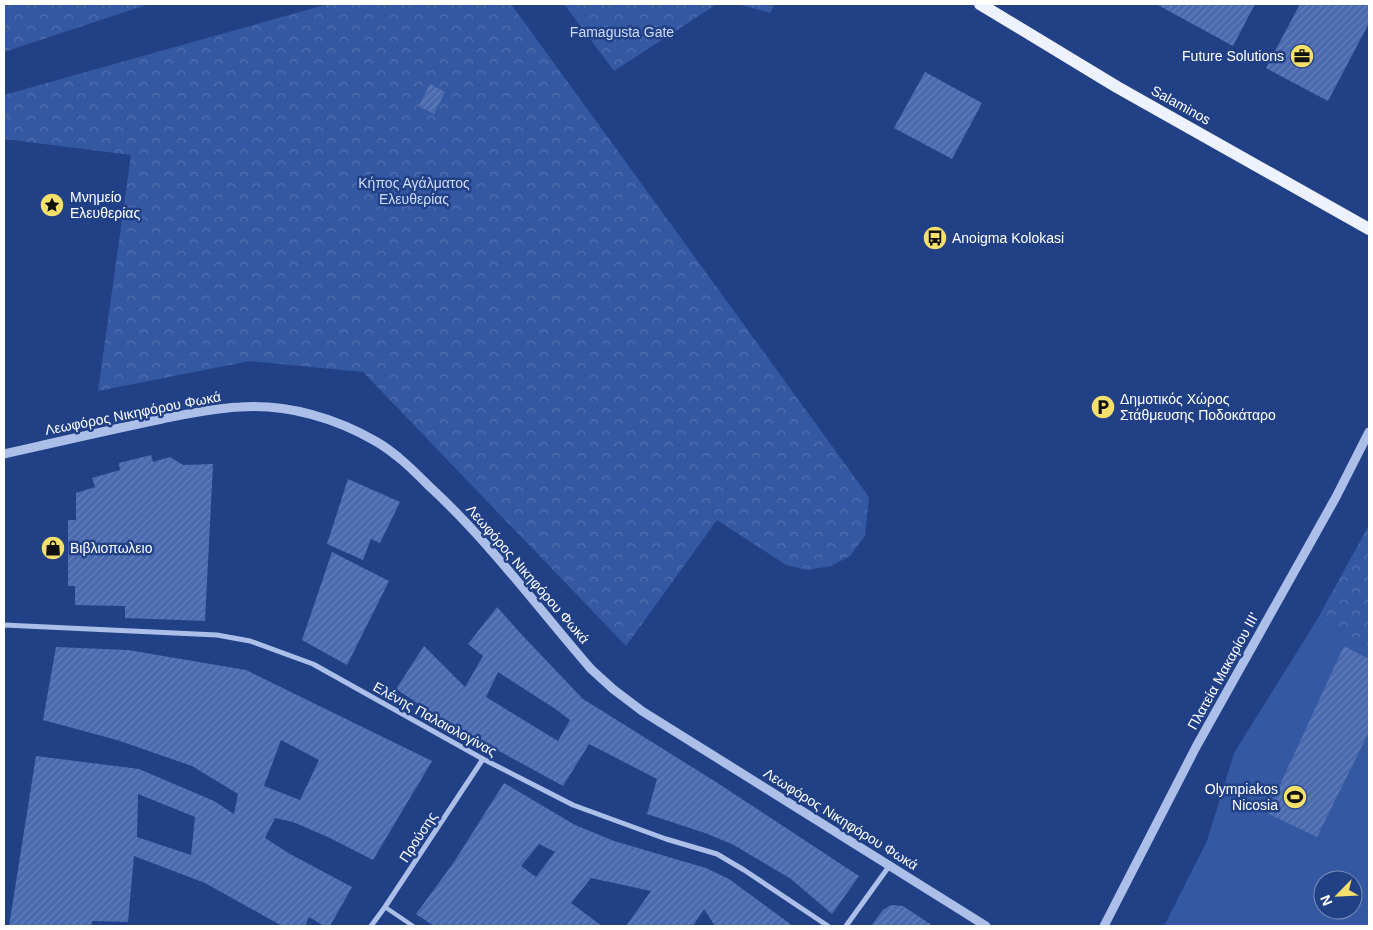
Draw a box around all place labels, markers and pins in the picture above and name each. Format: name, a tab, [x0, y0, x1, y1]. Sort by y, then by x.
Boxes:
office icon: Future Solutions	[1289, 43, 1315, 69]
place label: Future Solutions	[1182, 48, 1284, 64]
place label: Μνημείο Ελευθερίας	[70, 189, 140, 221]
place icon: Μνημείο Ελευθερίας	[39, 192, 65, 218]
bus stop icon: Anoigma Kolokasi	[922, 225, 948, 251]
place label: Anoigma Kolokasi	[952, 230, 1064, 246]
place label: Δημοτικός Χώρος Στάθμευσης Ποδοκάταρο	[1120, 391, 1276, 423]
parking icon: Δημοτικός Χώρος Στάθμευσης Ποδοκάταρο	[1090, 394, 1116, 420]
shop icon: Βιβλιοπωλειο	[40, 535, 66, 561]
place label: Βιβλιοπωλειο	[70, 540, 153, 556]
place label: Olympiakos Nicosia	[1205, 781, 1278, 813]
sports icon: Olympiakos Nicosia	[1282, 784, 1308, 810]

